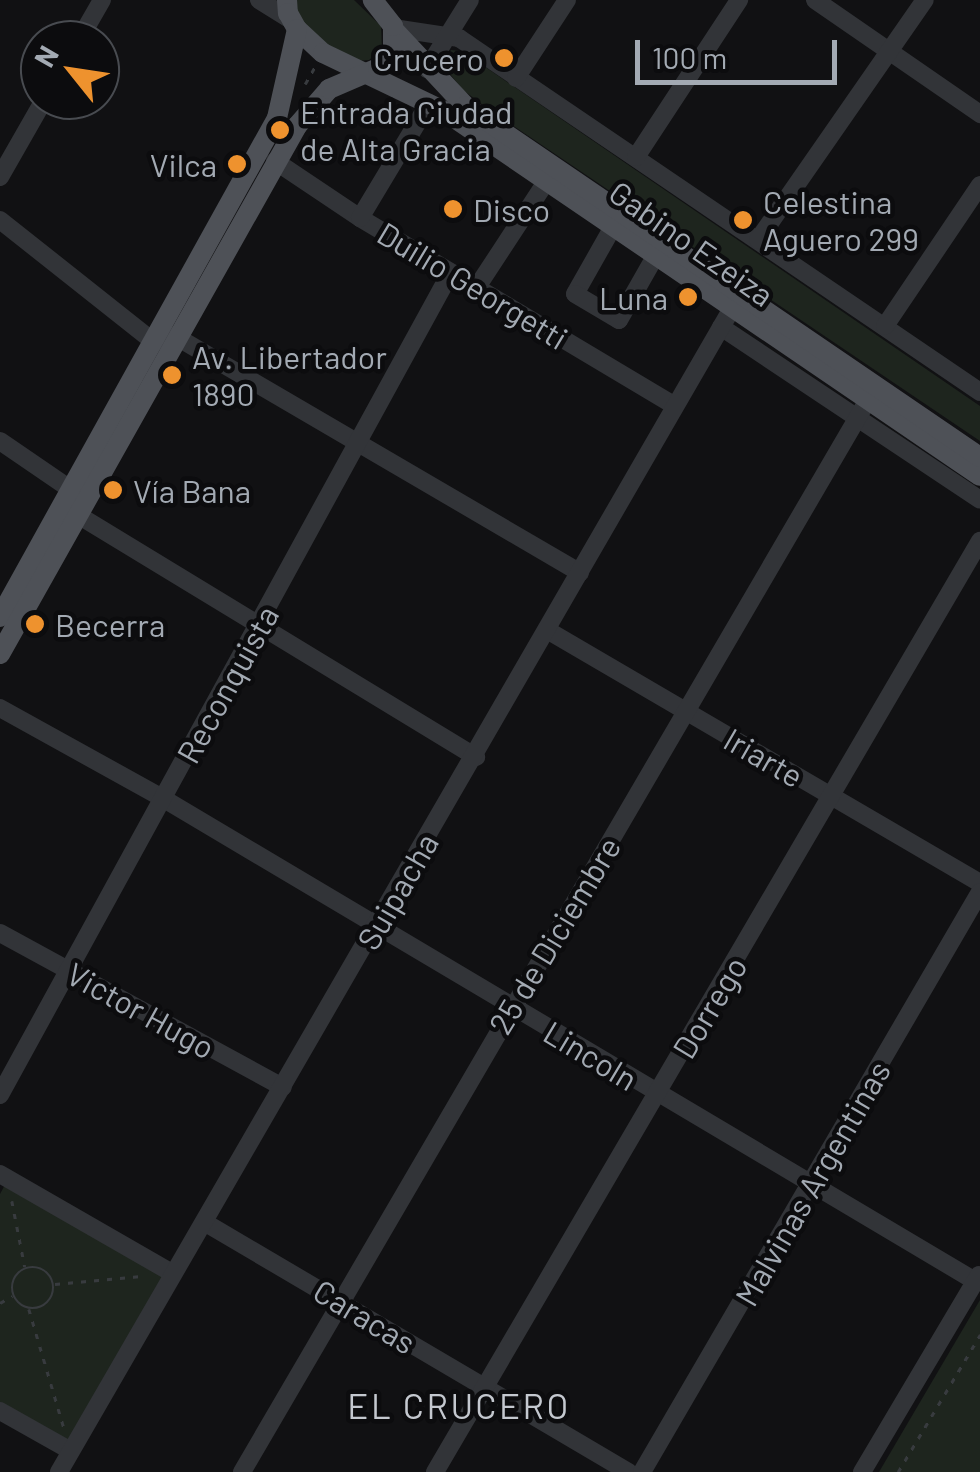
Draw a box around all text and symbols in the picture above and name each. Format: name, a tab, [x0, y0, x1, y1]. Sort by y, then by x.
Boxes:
north arrow	[20, 20, 120, 120]
scale bar	[640, 20, 842, 82]
text: N	[26, 39, 65, 73]
place label: Crucero	[373, 39, 484, 77]
text: 100 m	[652, 39, 727, 75]
marker: Crucero	[493, 47, 515, 69]
place label: Entrada Ciudad de Alta Gracia	[300, 93, 512, 168]
marker: Entrada Ciudad de Alta Gracia	[269, 119, 291, 141]
place label: Vilca	[150, 145, 217, 183]
marker: Vilca	[226, 153, 248, 175]
street label: Gabino Ezeiza	[602, 172, 782, 314]
place label: Celestina Aguero 299	[763, 183, 919, 258]
place label: Disco	[473, 190, 550, 228]
marker: Disco	[442, 198, 464, 220]
marker: Celestina Aguero 299	[732, 209, 754, 231]
street label: Duilio Georgetti	[371, 213, 575, 357]
place label: Luna	[599, 278, 668, 316]
marker: Luna	[677, 286, 699, 308]
place label: Av. Libertador 1890	[192, 338, 387, 413]
marker: Av. Libertador 1890	[161, 364, 183, 386]
place label: Vía Bana	[133, 471, 251, 509]
marker: Vía Bana	[102, 479, 124, 501]
street label: Reconquista	[168, 599, 286, 769]
place label: Becerra	[55, 605, 165, 643]
marker: Becerra	[24, 613, 46, 635]
street label: Iriarte	[718, 719, 810, 795]
street label: Suipacha	[348, 826, 446, 956]
street label: 25 de Diciembre	[480, 829, 628, 1041]
street label: Dorrego	[664, 949, 754, 1065]
street label: Victor Hugo	[60, 954, 222, 1066]
street label: Lincoln	[537, 1012, 645, 1098]
street label: Malvinas Argentinas	[726, 1054, 898, 1312]
street label: Caracas	[307, 1271, 423, 1361]
district label: EL CRUCERO	[347, 1384, 571, 1426]

